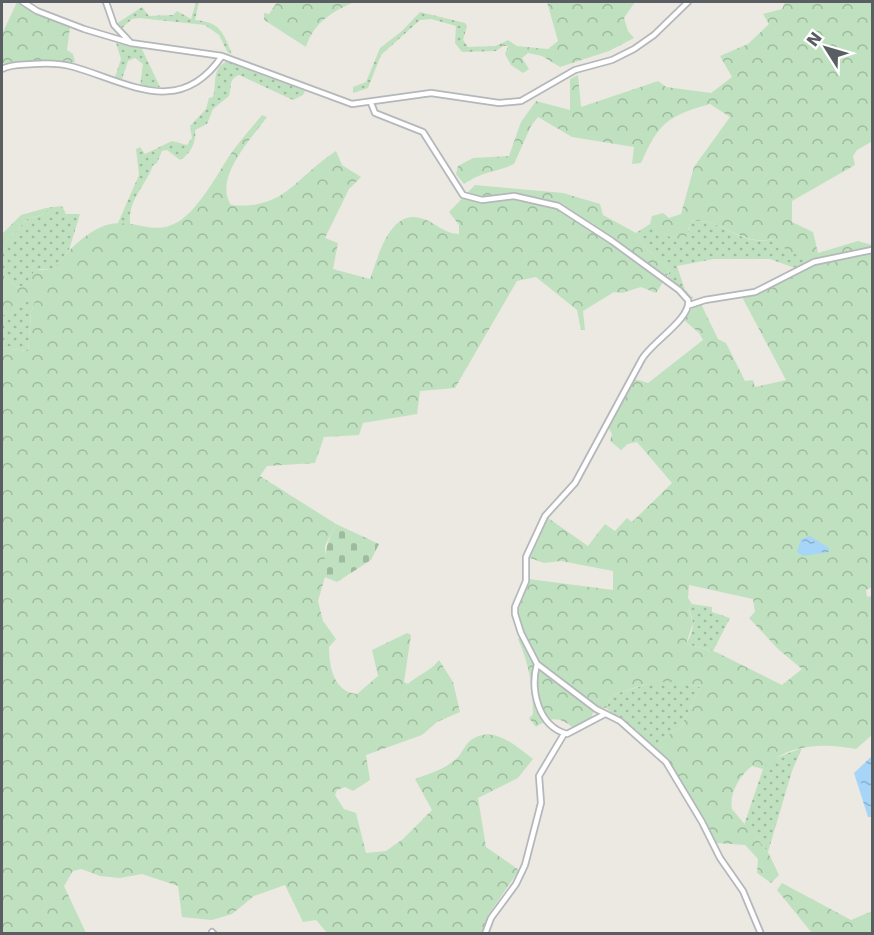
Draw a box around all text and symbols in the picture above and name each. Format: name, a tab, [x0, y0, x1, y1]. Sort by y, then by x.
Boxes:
north arrow	[796, 18, 856, 78]
text: N	[803, 28, 826, 50]

